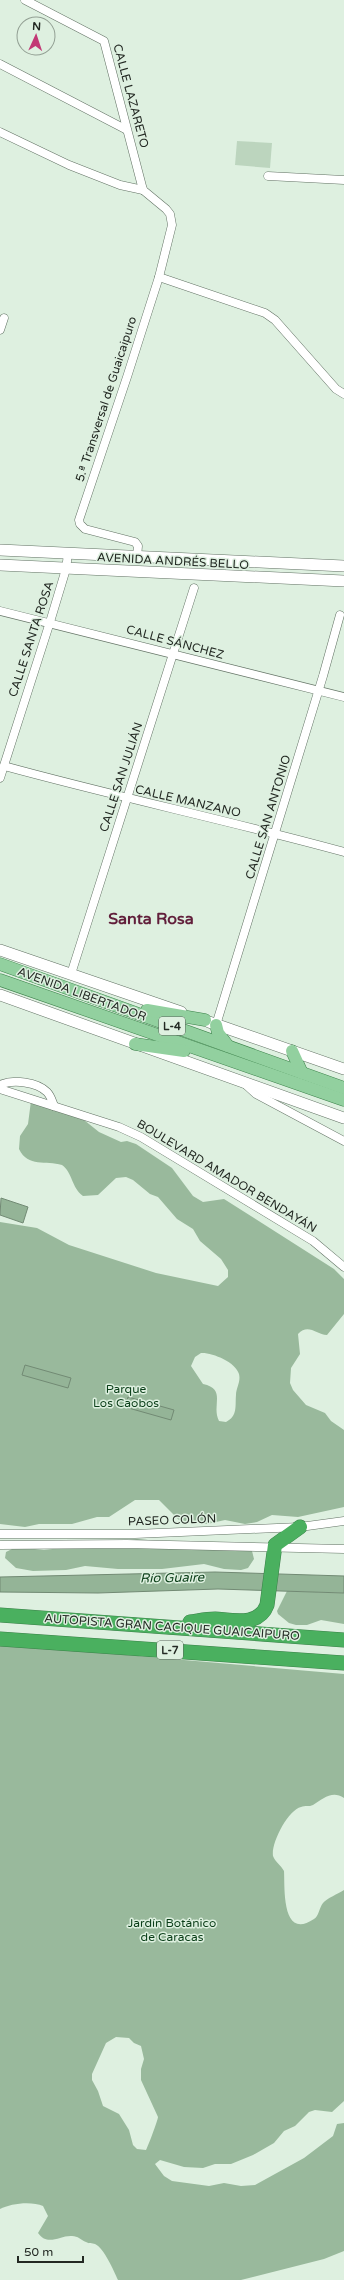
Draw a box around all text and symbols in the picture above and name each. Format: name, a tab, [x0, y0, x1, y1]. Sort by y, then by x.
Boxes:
north arrow	[16, 16, 56, 56]
text: N	[32, 20, 41, 33]
street label: CALLE LAZARETO	[110, 42, 152, 150]
street label: 5.ª Transversal de Guaicaipuro	[73, 315, 139, 483]
street label: AVENIDA ANDRÉS BELLO	[97, 550, 250, 572]
street label: CALLE SANTA ROSA	[6, 579, 56, 699]
street label: CALLE SÁNCHEZ	[125, 622, 226, 662]
street label: CALLE SAN JULIÁN	[97, 720, 145, 834]
street label: CALLE SAN ANTONIO	[242, 753, 294, 881]
street label: CALLE MANZANO	[134, 782, 242, 820]
district label: Santa Rosa	[108, 909, 194, 929]
street label: AVENIDA LIBERTADOR	[16, 964, 148, 1024]
road number: L-4	[159, 1017, 185, 1035]
street label: BOULEVARD AMADOR BENDAYÁN	[135, 1117, 319, 1235]
park label: Parque Los Caobos	[93, 1382, 159, 1410]
street label: PASEO COLÓN	[128, 1511, 216, 1529]
water label: Río Guaire	[140, 1569, 205, 1587]
street label: AUTOPISTA GRAN CACIQUE GUAICAIPURO	[44, 1611, 300, 1643]
road number: L-7	[157, 1641, 183, 1659]
park label: Jardín Botánico de Caracas	[128, 1916, 216, 1944]
scale bar	[18, 2238, 83, 2264]
text: 50 m	[24, 2245, 53, 2259]

